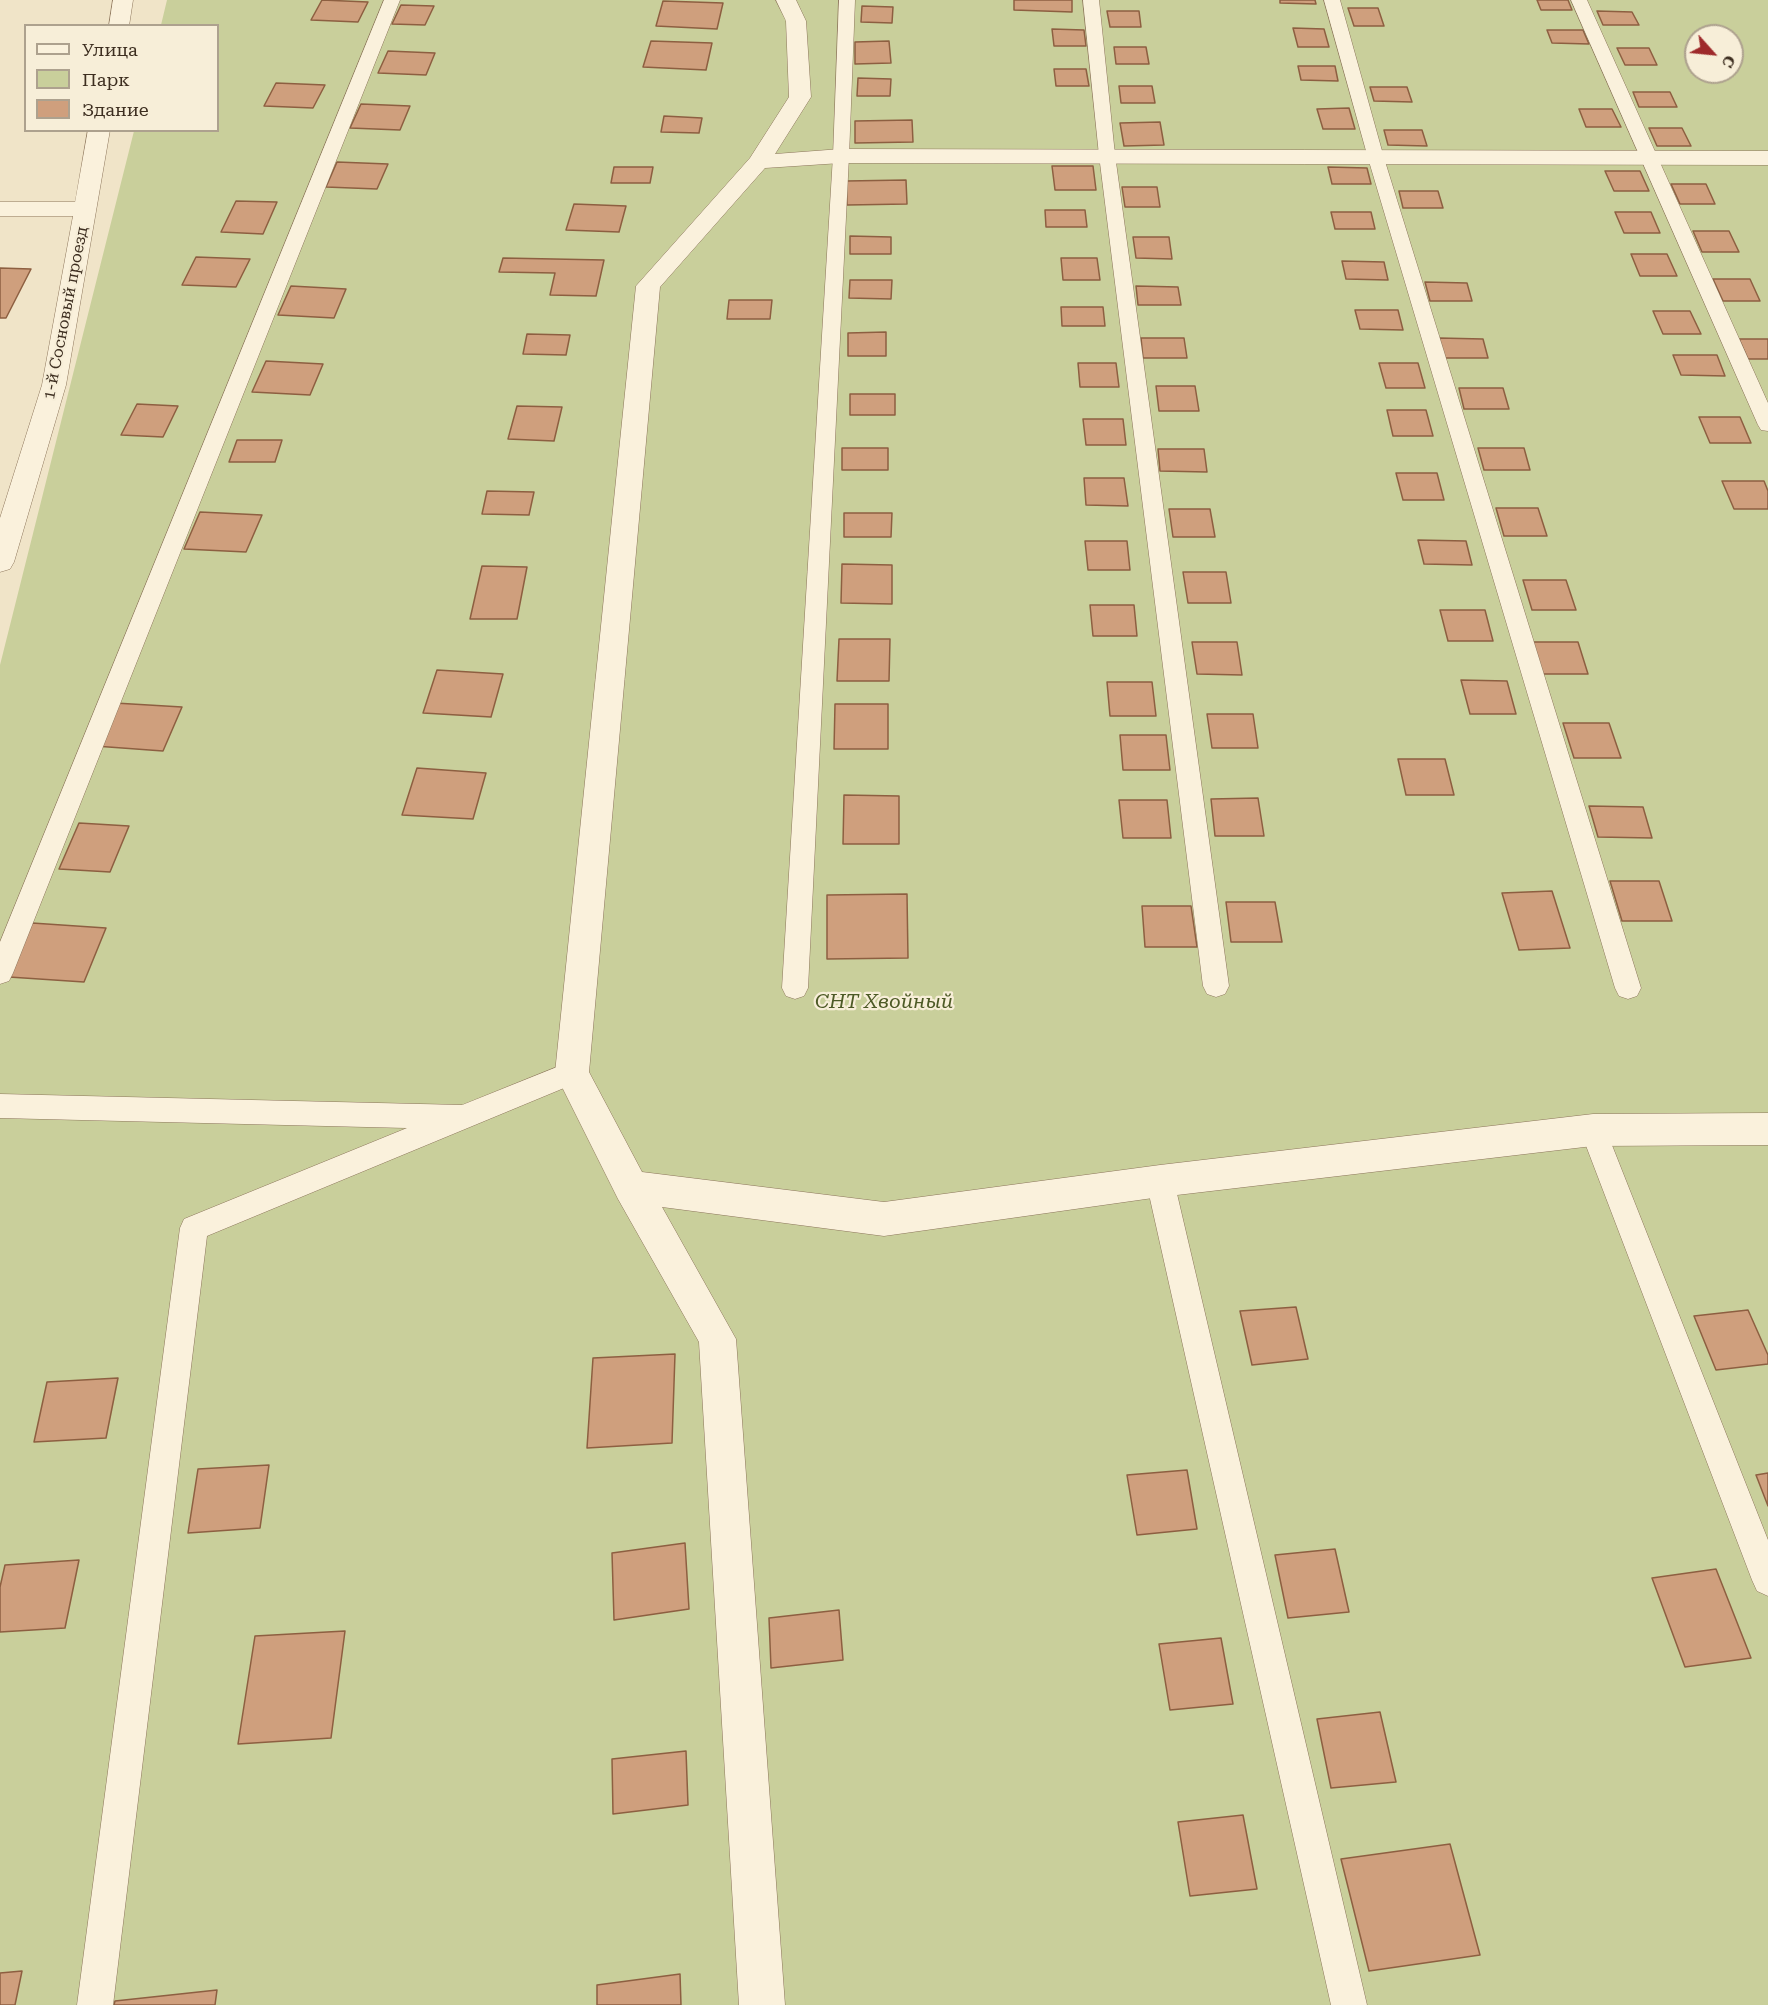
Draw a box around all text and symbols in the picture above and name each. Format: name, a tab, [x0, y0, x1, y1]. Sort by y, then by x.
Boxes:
legend	[24, 24, 219, 132]
north arrow	[1684, 24, 1744, 84]
text: Улица	[82, 39, 138, 60]
text: С	[1718, 52, 1740, 71]
text: Парк	[82, 69, 130, 90]
text: Здание	[82, 99, 149, 120]
street label: 1-й Сосновый проезд	[40, 225, 92, 401]
park label: СНТ Хвойный	[815, 990, 953, 1014]

